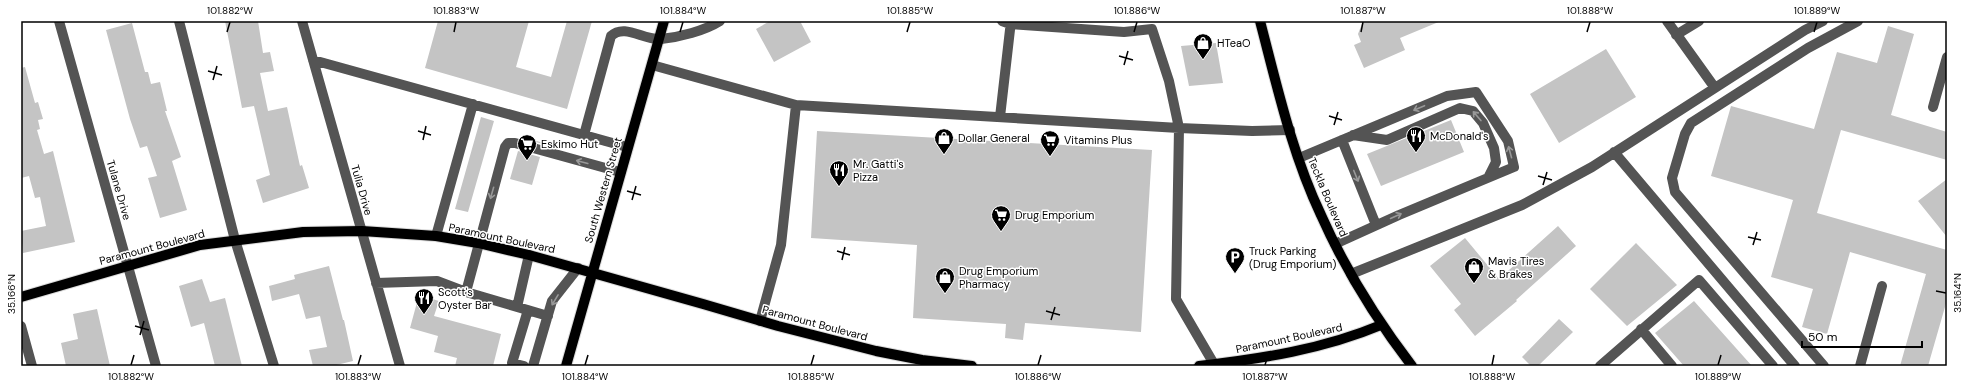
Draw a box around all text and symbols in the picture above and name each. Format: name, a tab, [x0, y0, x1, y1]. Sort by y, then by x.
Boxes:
text: 101.882°W	[207, 4, 253, 17]
text: 101.883°W	[433, 4, 479, 17]
text: 101.884°W	[660, 4, 707, 17]
text: 101.885°W	[887, 4, 934, 17]
text: 101.886°W	[1114, 4, 1161, 17]
text: 101.887°W	[1340, 4, 1386, 17]
text: 101.888°W	[1567, 4, 1614, 17]
text: 101.889°W	[1794, 4, 1840, 17]
shop icon: HTeaO	[1192, 32, 1214, 60]
place label: HTeaO	[1217, 36, 1250, 50]
one-way arrow	[1413, 105, 1425, 113]
one-way arrow	[1472, 111, 1481, 121]
restaurant icon: McDonald's	[1405, 125, 1427, 153]
shop icon: Dollar General	[933, 127, 955, 155]
supermarket icon: Vitamins Plus	[1039, 129, 1061, 157]
place label: McDonald's	[1430, 129, 1489, 143]
place label: Dollar General	[958, 131, 1030, 145]
supermarket icon: Eskimo Hut	[516, 133, 538, 161]
place label: Vitamins Plus	[1064, 133, 1132, 147]
street label: South Western Street	[581, 136, 625, 244]
place label: Eskimo Hut	[541, 137, 598, 151]
one-way arrow	[1506, 145, 1513, 158]
street label: Teckla Boulevard	[1305, 155, 1351, 239]
place label: Mr. Gatti's Pizza	[853, 157, 904, 184]
street label: Tulane Drive	[104, 158, 134, 222]
one-way arrow	[576, 158, 589, 165]
restaurant icon: Mr. Gatti's Pizza	[828, 159, 850, 187]
street label: Tulia Drive	[348, 163, 376, 217]
one-way arrow	[1353, 170, 1361, 182]
one-way arrow	[488, 187, 495, 200]
supermarket icon: Drug Emporium	[990, 204, 1012, 232]
place label: Drug Emporium	[1015, 208, 1094, 222]
one-way arrow	[1389, 212, 1401, 219]
street label: Paramount Boulevard	[447, 220, 557, 256]
street label: Paramount Boulevard	[98, 226, 206, 268]
place label: Truck Parking (Drug Emporium)	[1249, 244, 1336, 271]
parking icon: Truck Parking (Drug Emporium)	[1224, 246, 1246, 274]
place label: Mavis Tires & Brakes	[1488, 254, 1544, 281]
shop icon: Mavis Tires & Brakes	[1463, 256, 1485, 284]
place label: Drug Emporium Pharmacy	[959, 264, 1038, 291]
shop icon: Drug Emporium Pharmacy	[934, 266, 956, 294]
text: 35.164°N	[1951, 273, 1964, 313]
text: 35.166°N	[5, 274, 18, 314]
place label: Scott's Oyster Bar	[438, 285, 492, 312]
restaurant icon: Scott's Oyster Bar	[413, 287, 435, 315]
one-way arrow	[550, 294, 558, 306]
street label: Paramount Boulevard	[761, 302, 869, 344]
street label: Paramount Boulevard	[1234, 320, 1344, 356]
scale bar	[1802, 323, 1922, 349]
text: 50 m	[1808, 329, 1837, 345]
text: 101.882°W	[108, 370, 154, 383]
text: 101.883°W	[335, 370, 381, 383]
text: 101.884°W	[562, 370, 609, 383]
text: 101.885°W	[788, 370, 835, 383]
text: 101.886°W	[1015, 370, 1062, 383]
text: 101.887°W	[1242, 370, 1288, 383]
text: 101.888°W	[1469, 370, 1516, 383]
text: 101.889°W	[1695, 370, 1741, 383]

